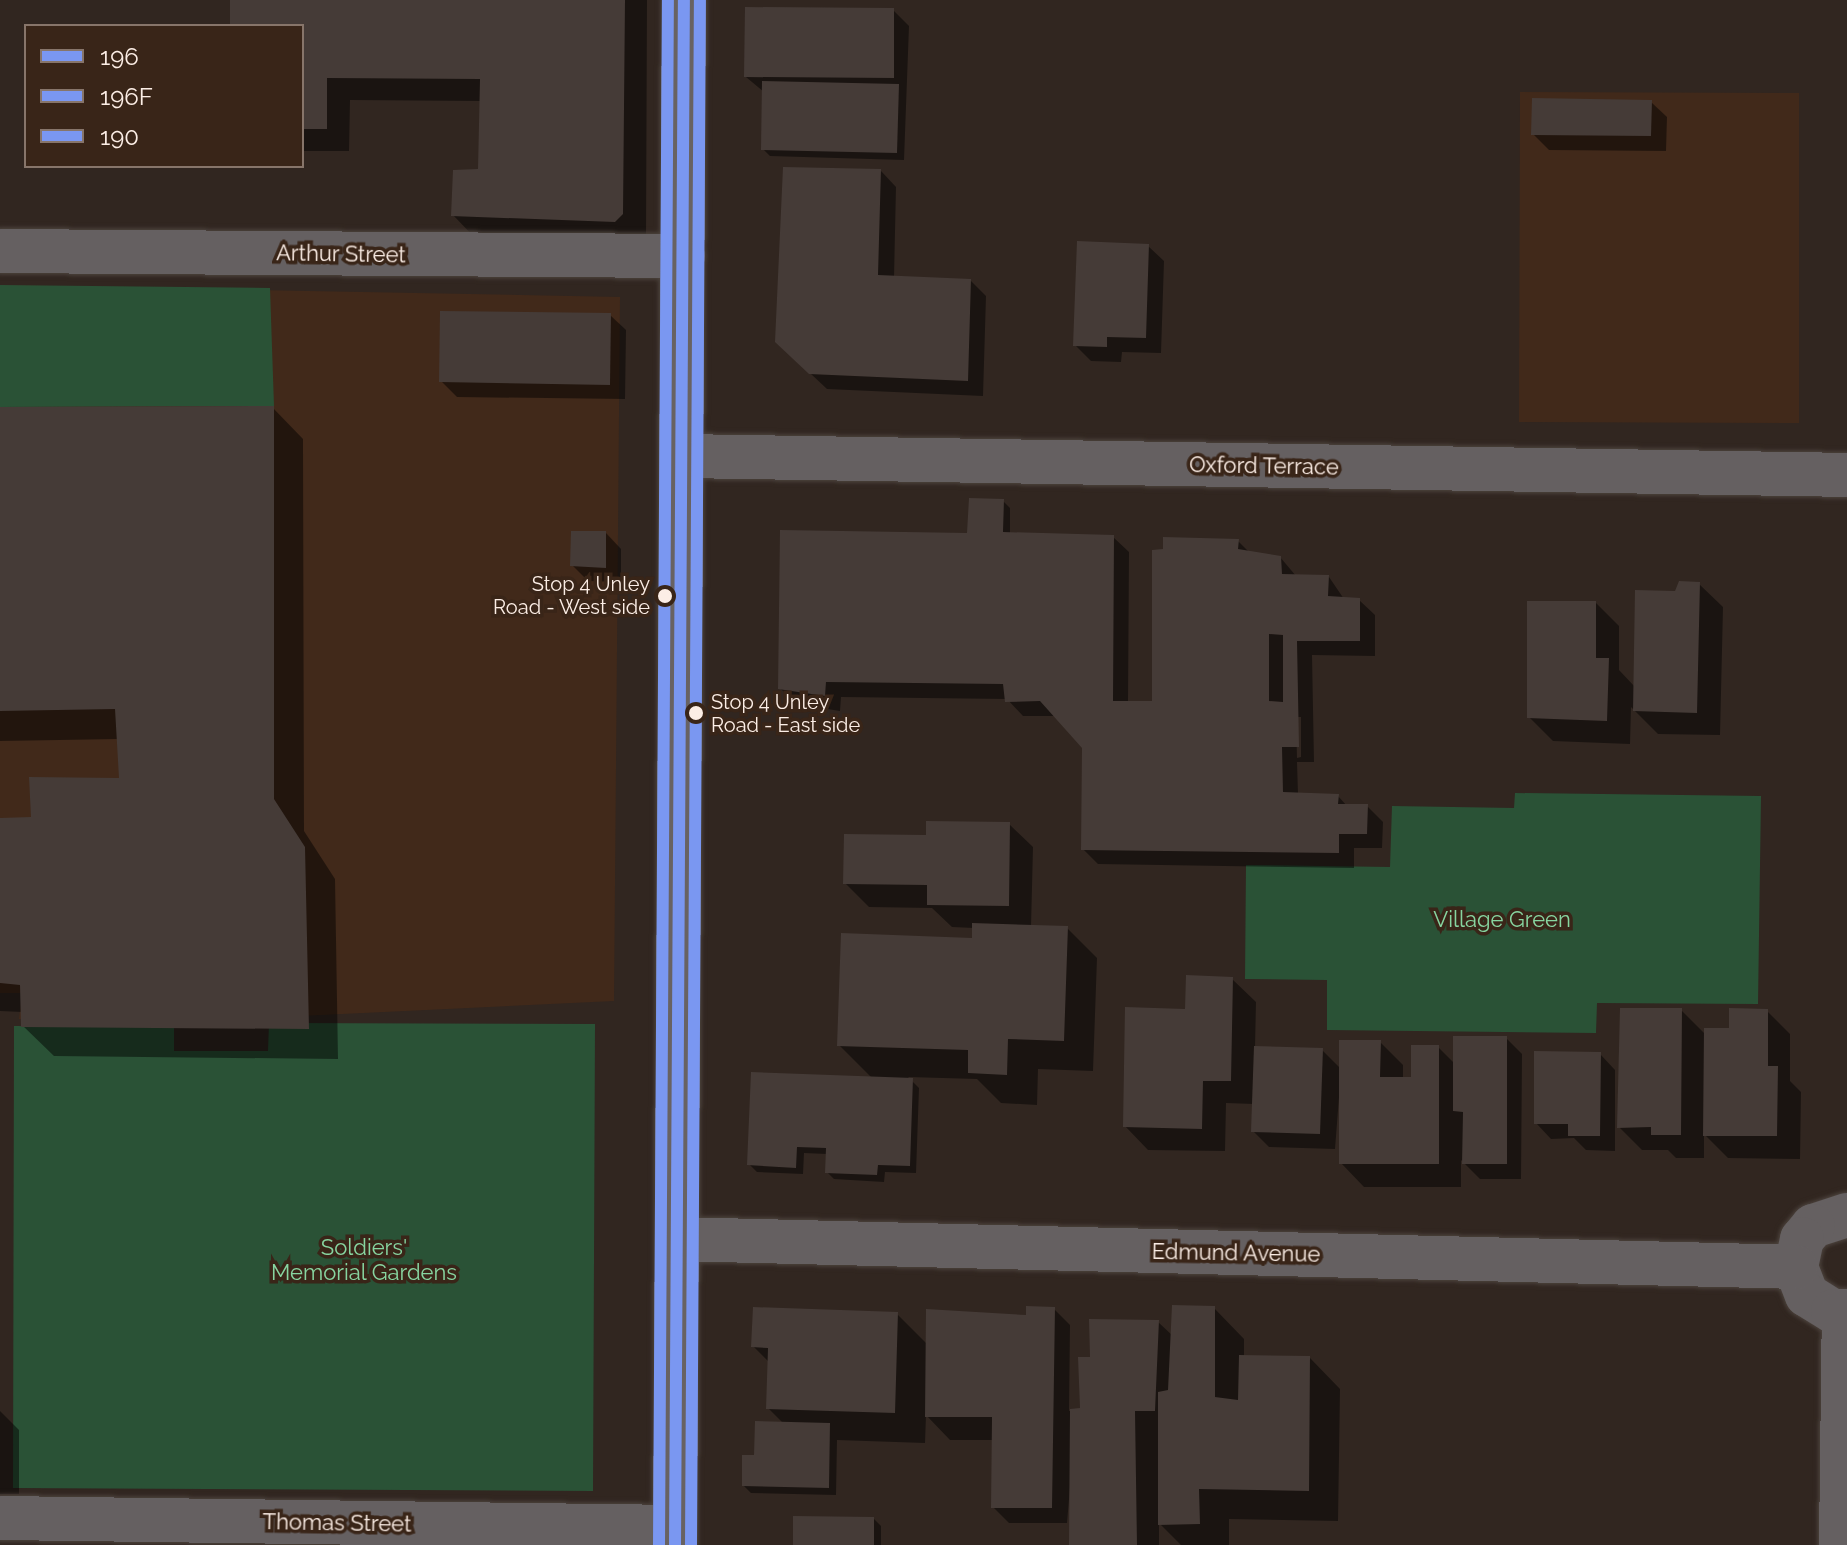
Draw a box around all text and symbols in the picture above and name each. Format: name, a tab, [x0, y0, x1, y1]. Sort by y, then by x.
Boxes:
legend	[24, 24, 304, 168]
text: 196	[100, 42, 139, 71]
text: 196F	[100, 82, 153, 111]
text: 190	[100, 122, 139, 151]
street label: Arthur Street	[276, 240, 406, 268]
street label: Oxford Terrace	[1189, 451, 1339, 481]
place label: Stop 4 Unley Road - West side	[492, 572, 650, 619]
marker: Stop 4 Unley Road - West side	[657, 588, 673, 604]
place label: Stop 4 Unley Road - East side	[711, 690, 860, 737]
marker: Stop 4 Unley Road - East side	[688, 705, 704, 721]
park label: Village Green	[1433, 907, 1571, 933]
park label: Soldiers' Memorial Gardens	[271, 1234, 457, 1286]
street label: Edmund Avenue	[1151, 1238, 1321, 1268]
street label: Thomas Street	[262, 1509, 412, 1537]

